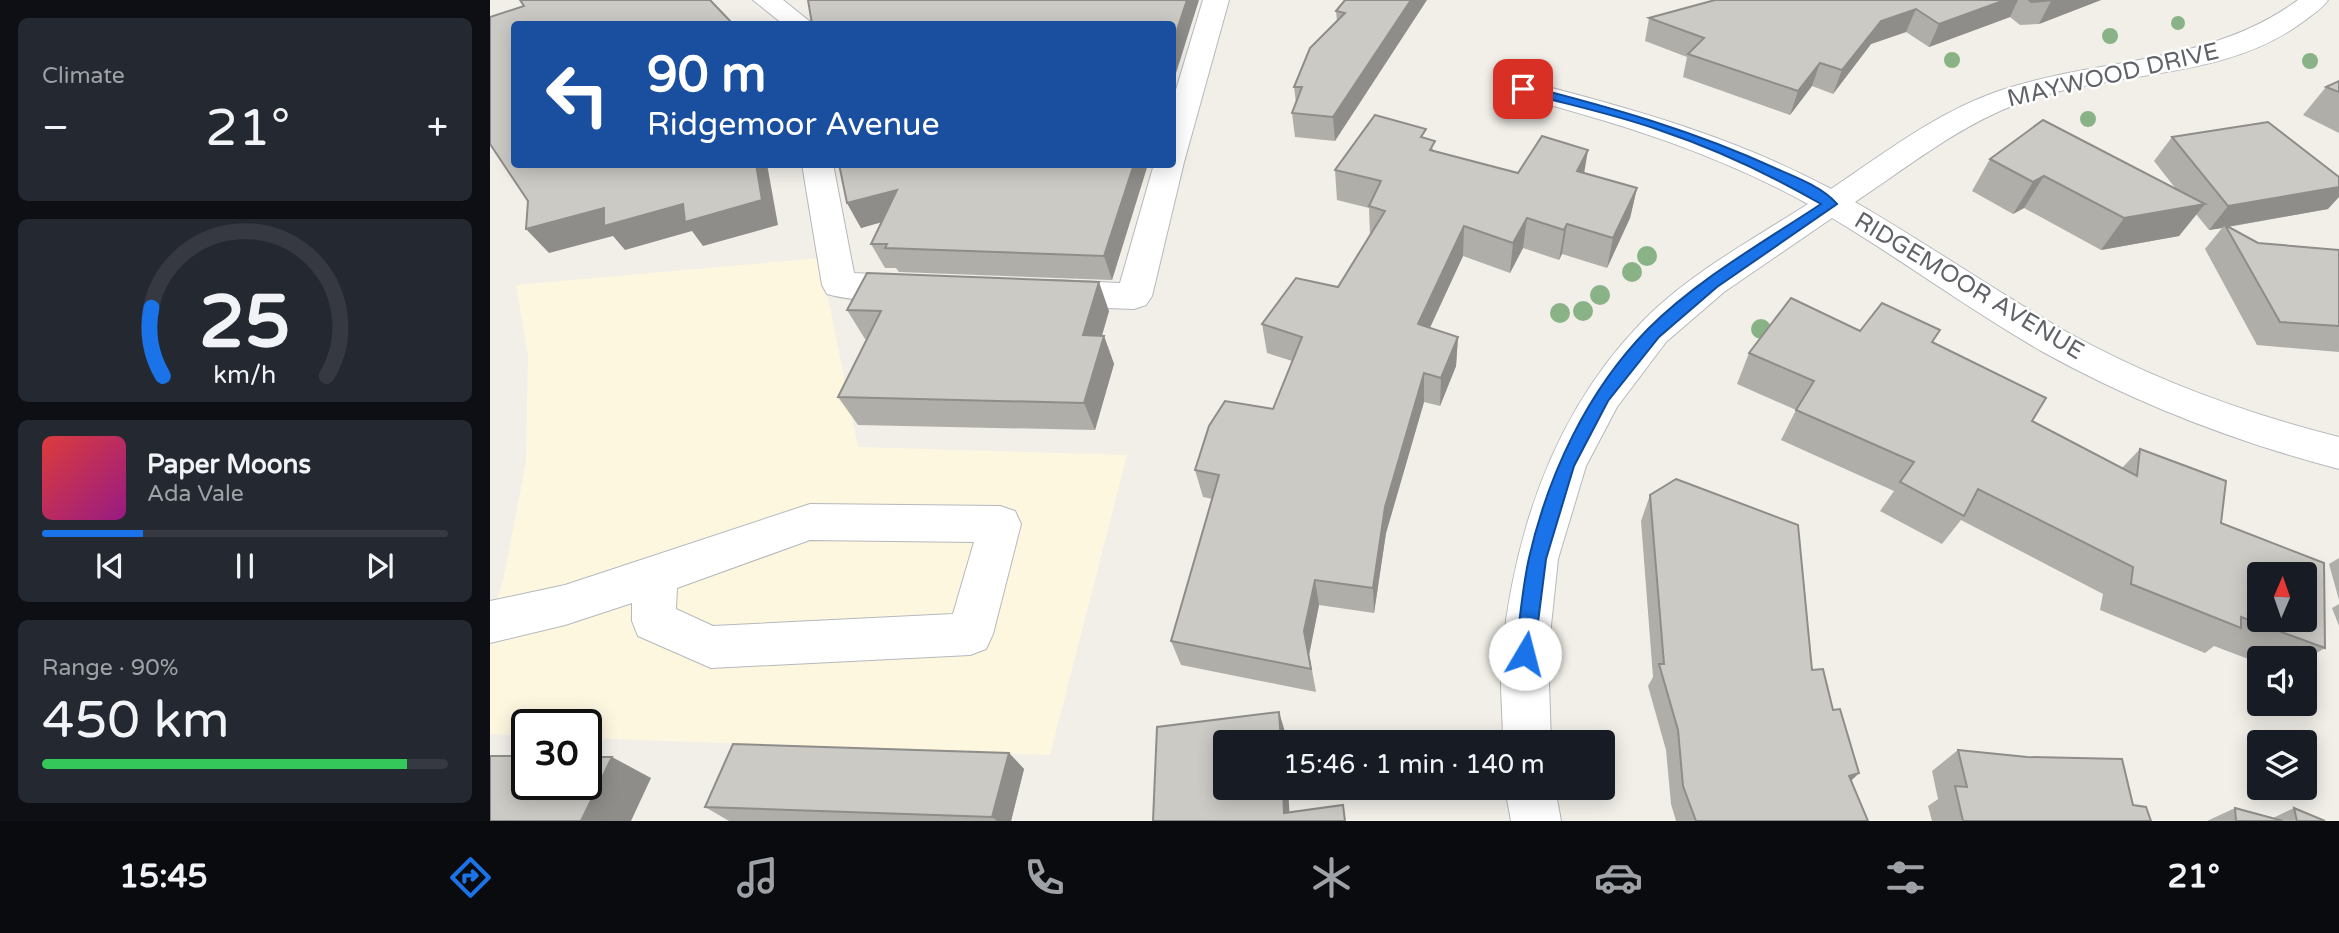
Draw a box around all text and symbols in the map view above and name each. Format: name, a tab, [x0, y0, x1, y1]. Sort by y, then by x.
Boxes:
street label: MAYWOOD DRIVE	[2004, 37, 2222, 113]
text: 90 m	[647, 46, 766, 105]
icon: left	[532, 49, 623, 140]
pin	[1493, 59, 1553, 119]
text: Climate	[42, 62, 125, 90]
icon: arrive	[1504, 70, 1542, 108]
text: 21°	[205, 97, 290, 160]
text: −	[42, 105, 69, 151]
text: +	[427, 105, 448, 151]
text: Ridgemoor Avenue	[647, 106, 940, 144]
street label: RIDGEMOOR AVENUE	[1849, 206, 2089, 366]
text: 25	[199, 280, 291, 368]
text: km/h	[214, 360, 276, 390]
text: Paper Moons	[147, 449, 311, 480]
text: Ada Vale	[147, 480, 244, 508]
icon: previous	[91, 547, 129, 585]
icon: pause	[226, 547, 264, 585]
icon: next	[361, 547, 399, 585]
north arrow	[2247, 562, 2317, 632]
map controls	[2247, 562, 2317, 800]
position arrow	[1488, 617, 1562, 691]
button: sound	[2247, 646, 2317, 716]
text: Range · 90%	[42, 654, 178, 682]
text: 450 km	[42, 689, 230, 752]
speed limit sign: 30	[511, 709, 602, 800]
button: layers	[2247, 730, 2317, 800]
text: 15:46 · 1 min · 140 m	[1283, 749, 1545, 780]
icon: directions	[446, 853, 495, 902]
icon: music	[733, 853, 782, 902]
icon: phone	[1020, 853, 1069, 902]
icon: climate	[1307, 853, 1356, 902]
icon: car	[1594, 853, 1643, 902]
icon: filters	[1881, 853, 1930, 902]
text: 15:45	[119, 858, 208, 896]
text: 21°	[2168, 858, 2220, 896]

